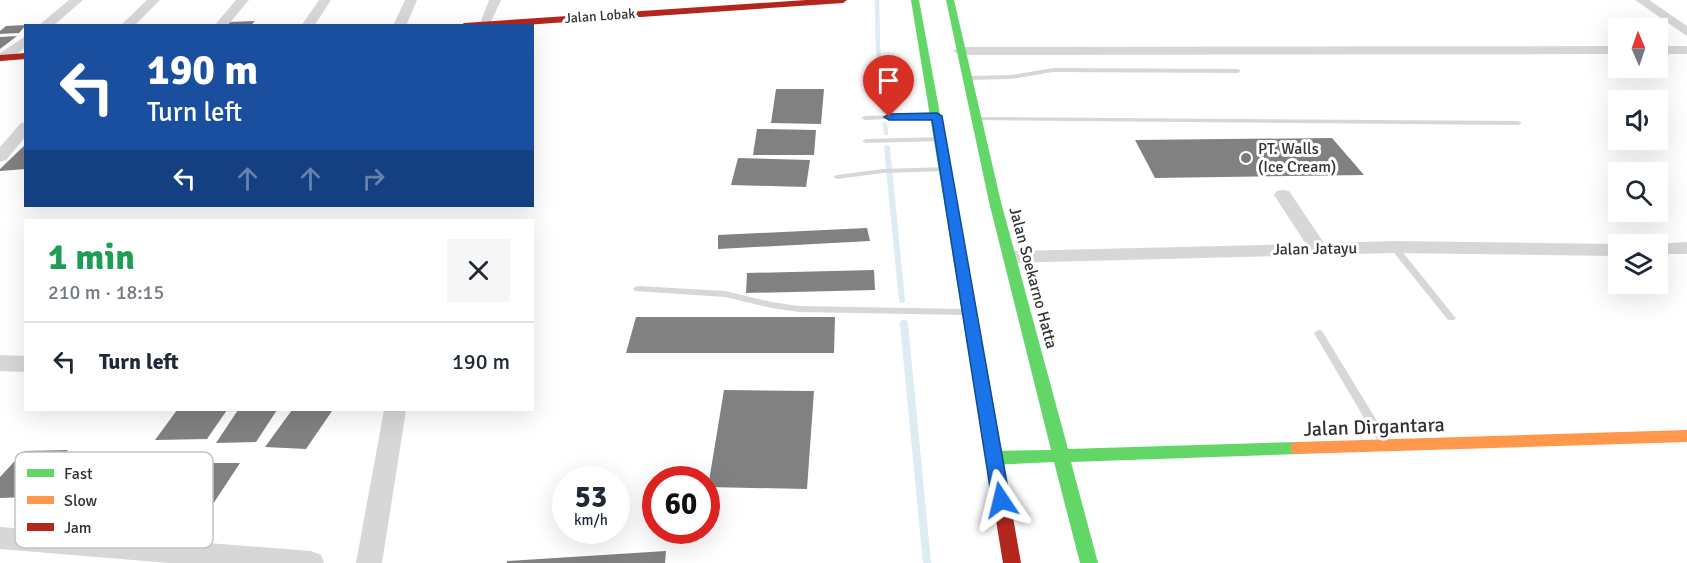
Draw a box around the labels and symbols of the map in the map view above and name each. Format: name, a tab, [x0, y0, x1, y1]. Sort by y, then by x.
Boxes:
street label: Jalan Lobak	[564, 5, 636, 27]
north arrow	[1608, 18, 1668, 78]
pin	[863, 55, 914, 117]
place label: PT. Walls (Ice Cream)	[1258, 139, 1336, 177]
marker: PT. Walls (Ice Cream)	[1239, 151, 1253, 165]
street label: Jalan Soekarno Hatta	[1004, 205, 1062, 351]
street label: Jalan Jatayu	[1273, 238, 1357, 260]
street label: Jalan Dirgantara	[1303, 412, 1445, 442]
legend	[15, 452, 213, 548]
text: Fast	[64, 464, 93, 484]
speed limit sign: 60	[642, 466, 720, 544]
position arrow	[969, 468, 1033, 532]
text: Slow	[64, 491, 98, 511]
text: Jam	[64, 518, 92, 538]

